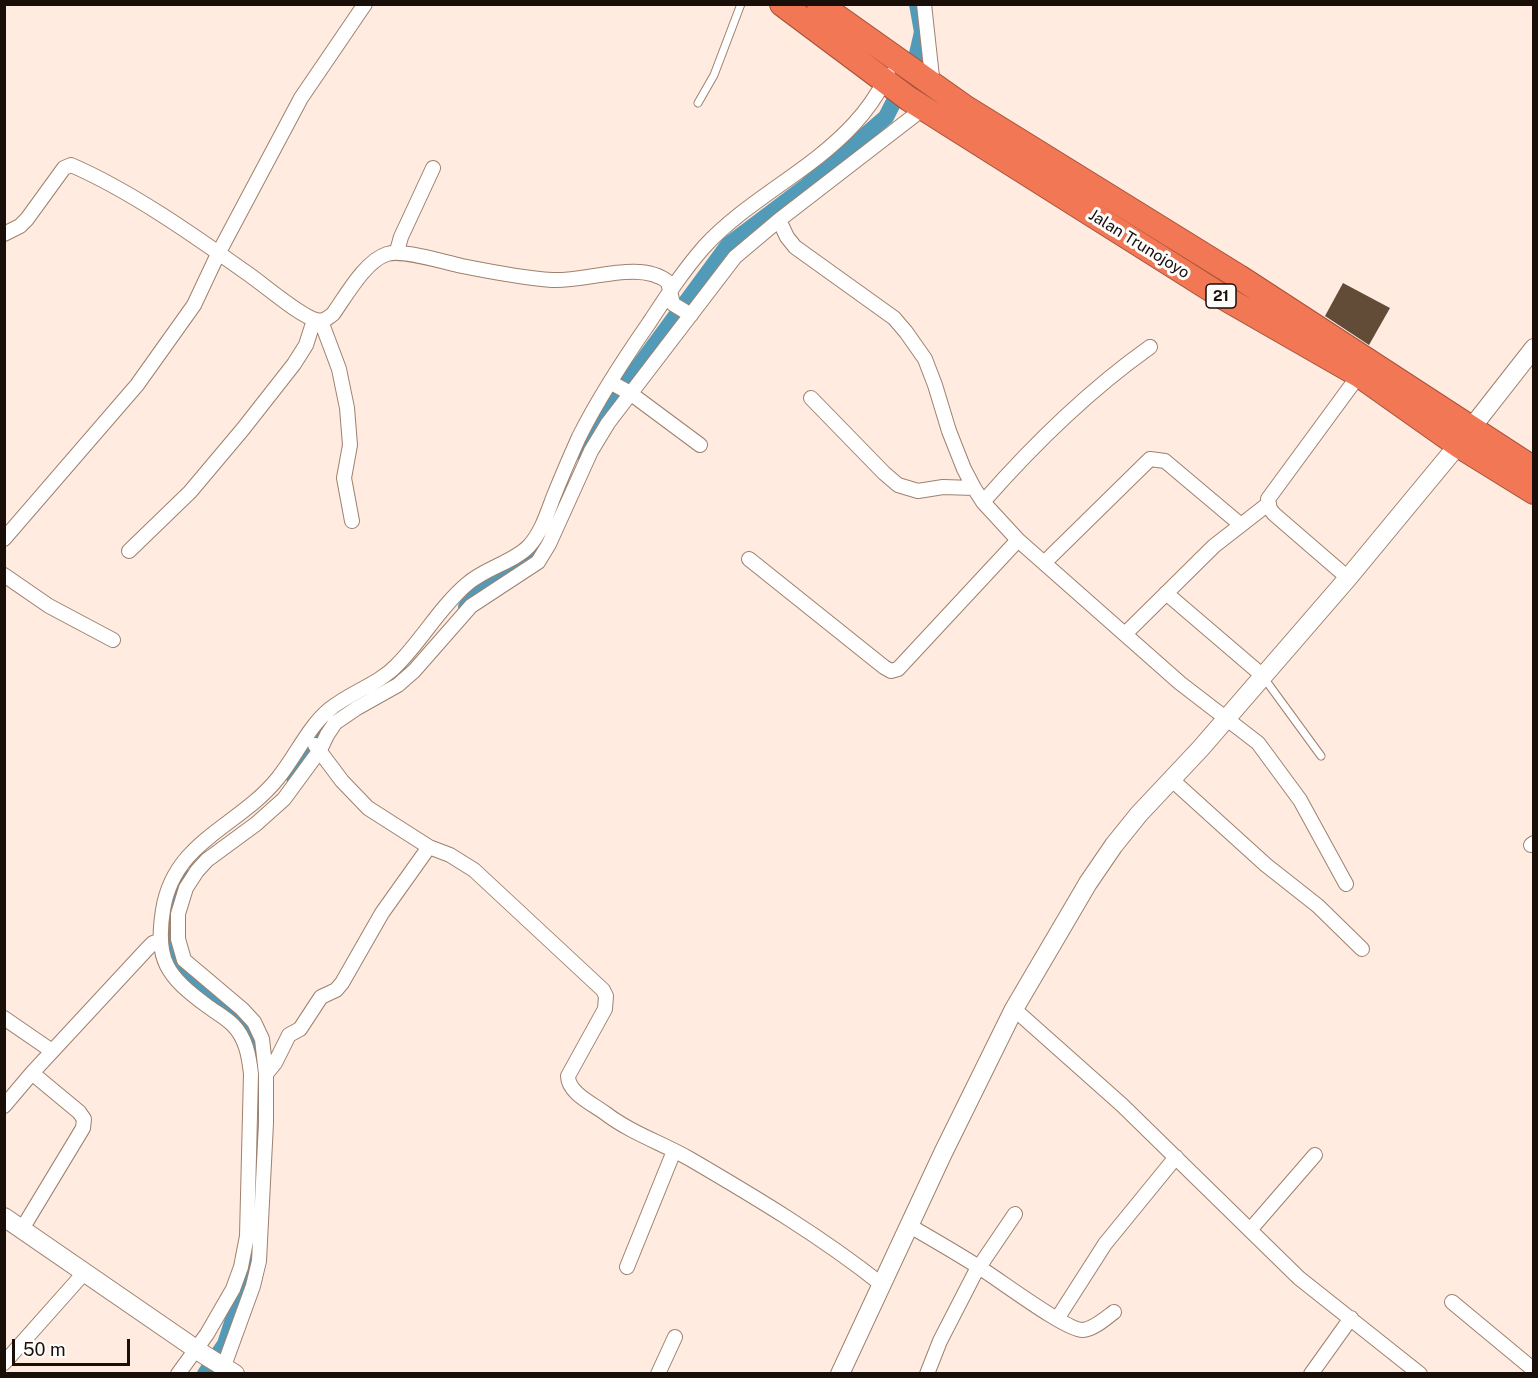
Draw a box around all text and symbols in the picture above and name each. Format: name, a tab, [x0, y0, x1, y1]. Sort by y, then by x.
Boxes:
street label: Jalan Trunojoyo	[1085, 205, 1193, 283]
road number: 21	[1206, 284, 1236, 308]
scale bar	[15, 1327, 134, 1365]
text: 50 m	[23, 1339, 66, 1360]

